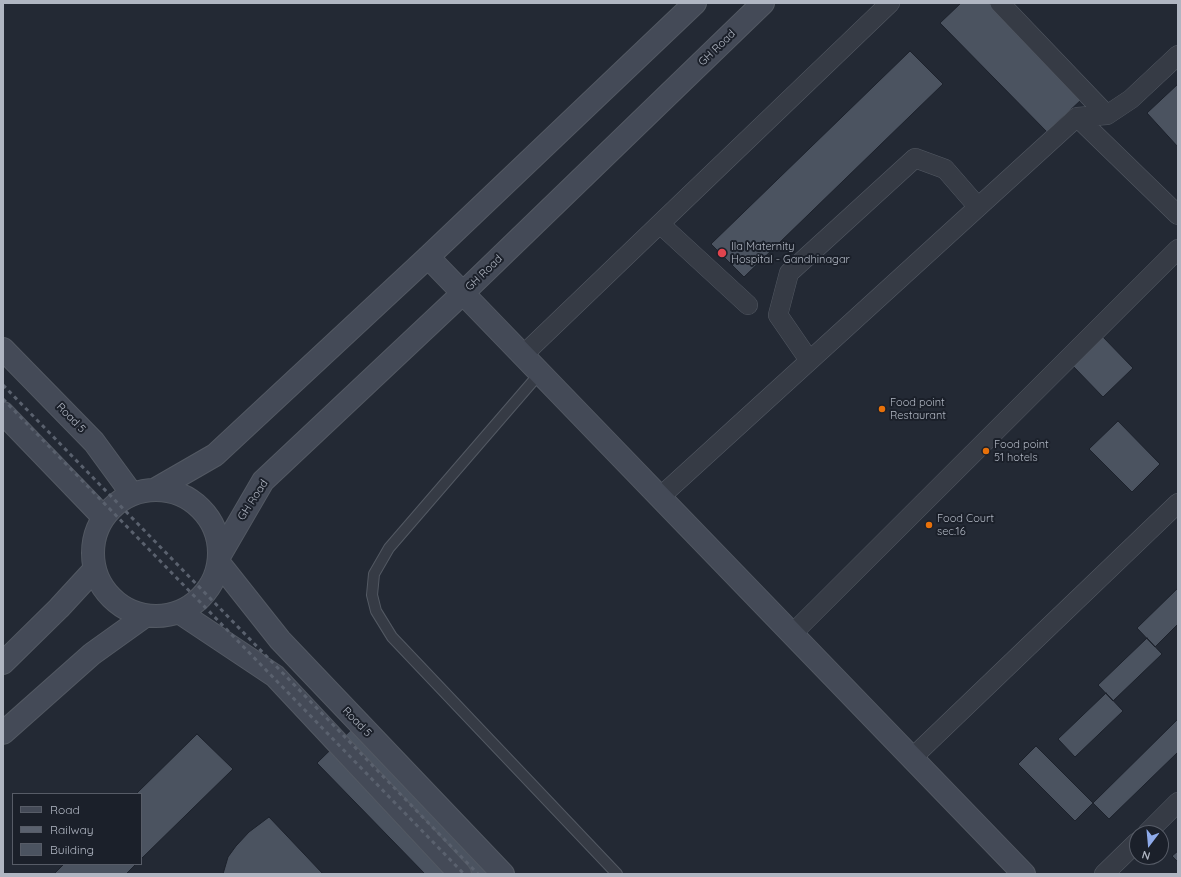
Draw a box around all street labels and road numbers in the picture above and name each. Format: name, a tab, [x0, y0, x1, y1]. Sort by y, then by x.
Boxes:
street label: GH Road	[696, 27, 738, 69]
street label: GH Road	[463, 252, 505, 294]
street label: Road 5	[54, 400, 88, 436]
street label: GH Road	[235, 477, 271, 523]
street label: Road 5	[340, 704, 374, 740]

